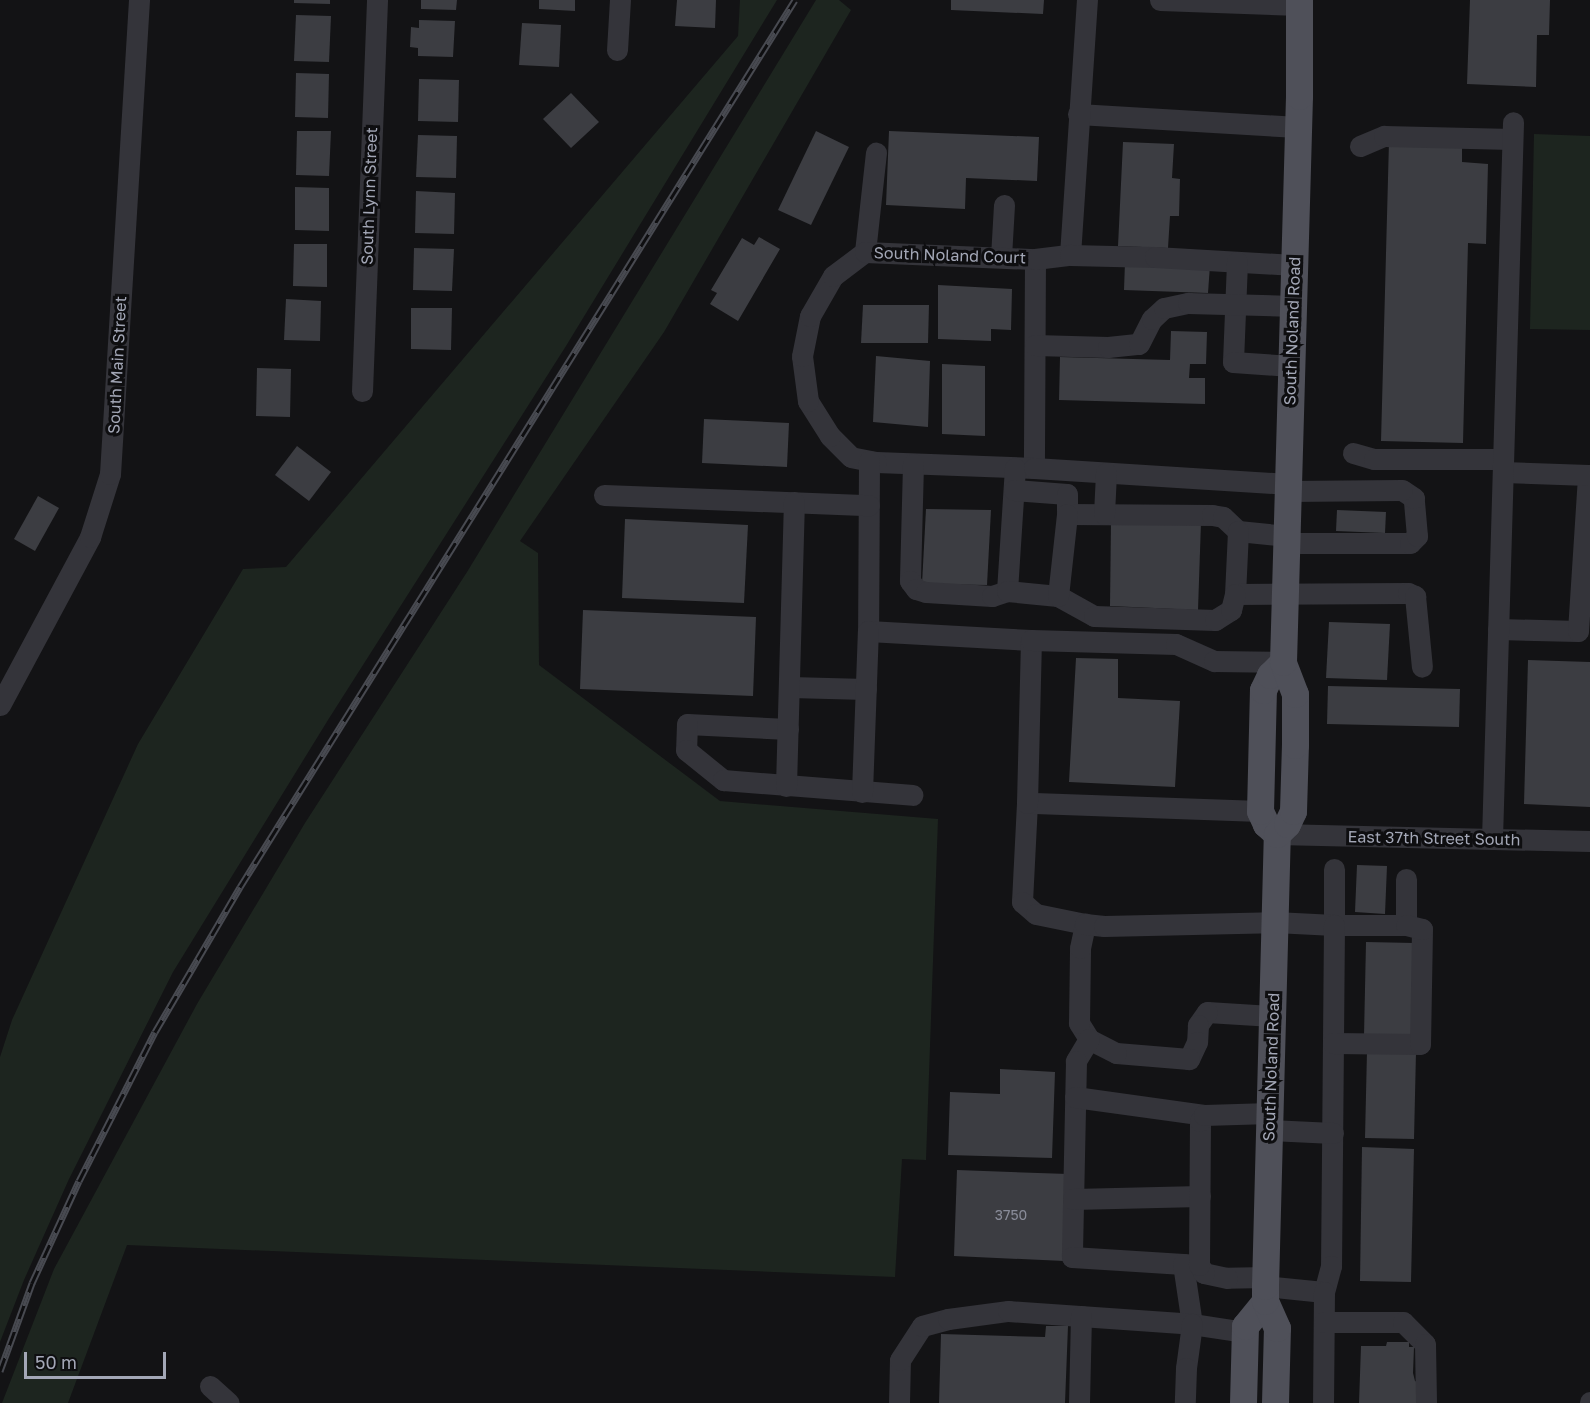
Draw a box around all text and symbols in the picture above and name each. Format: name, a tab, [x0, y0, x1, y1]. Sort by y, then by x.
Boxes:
street label: South Lynn Street	[357, 127, 381, 265]
street label: South Noland Court	[873, 243, 1027, 267]
street label: South Noland Road	[1280, 256, 1304, 406]
street label: South Main Street	[104, 296, 130, 434]
street label: East 37th Street South	[1347, 827, 1521, 849]
street label: South Noland Road	[1259, 992, 1283, 1142]
house number: 3750	[995, 1207, 1027, 1223]
scale bar	[27, 1340, 170, 1378]
text: 50 m	[35, 1351, 77, 1373]

